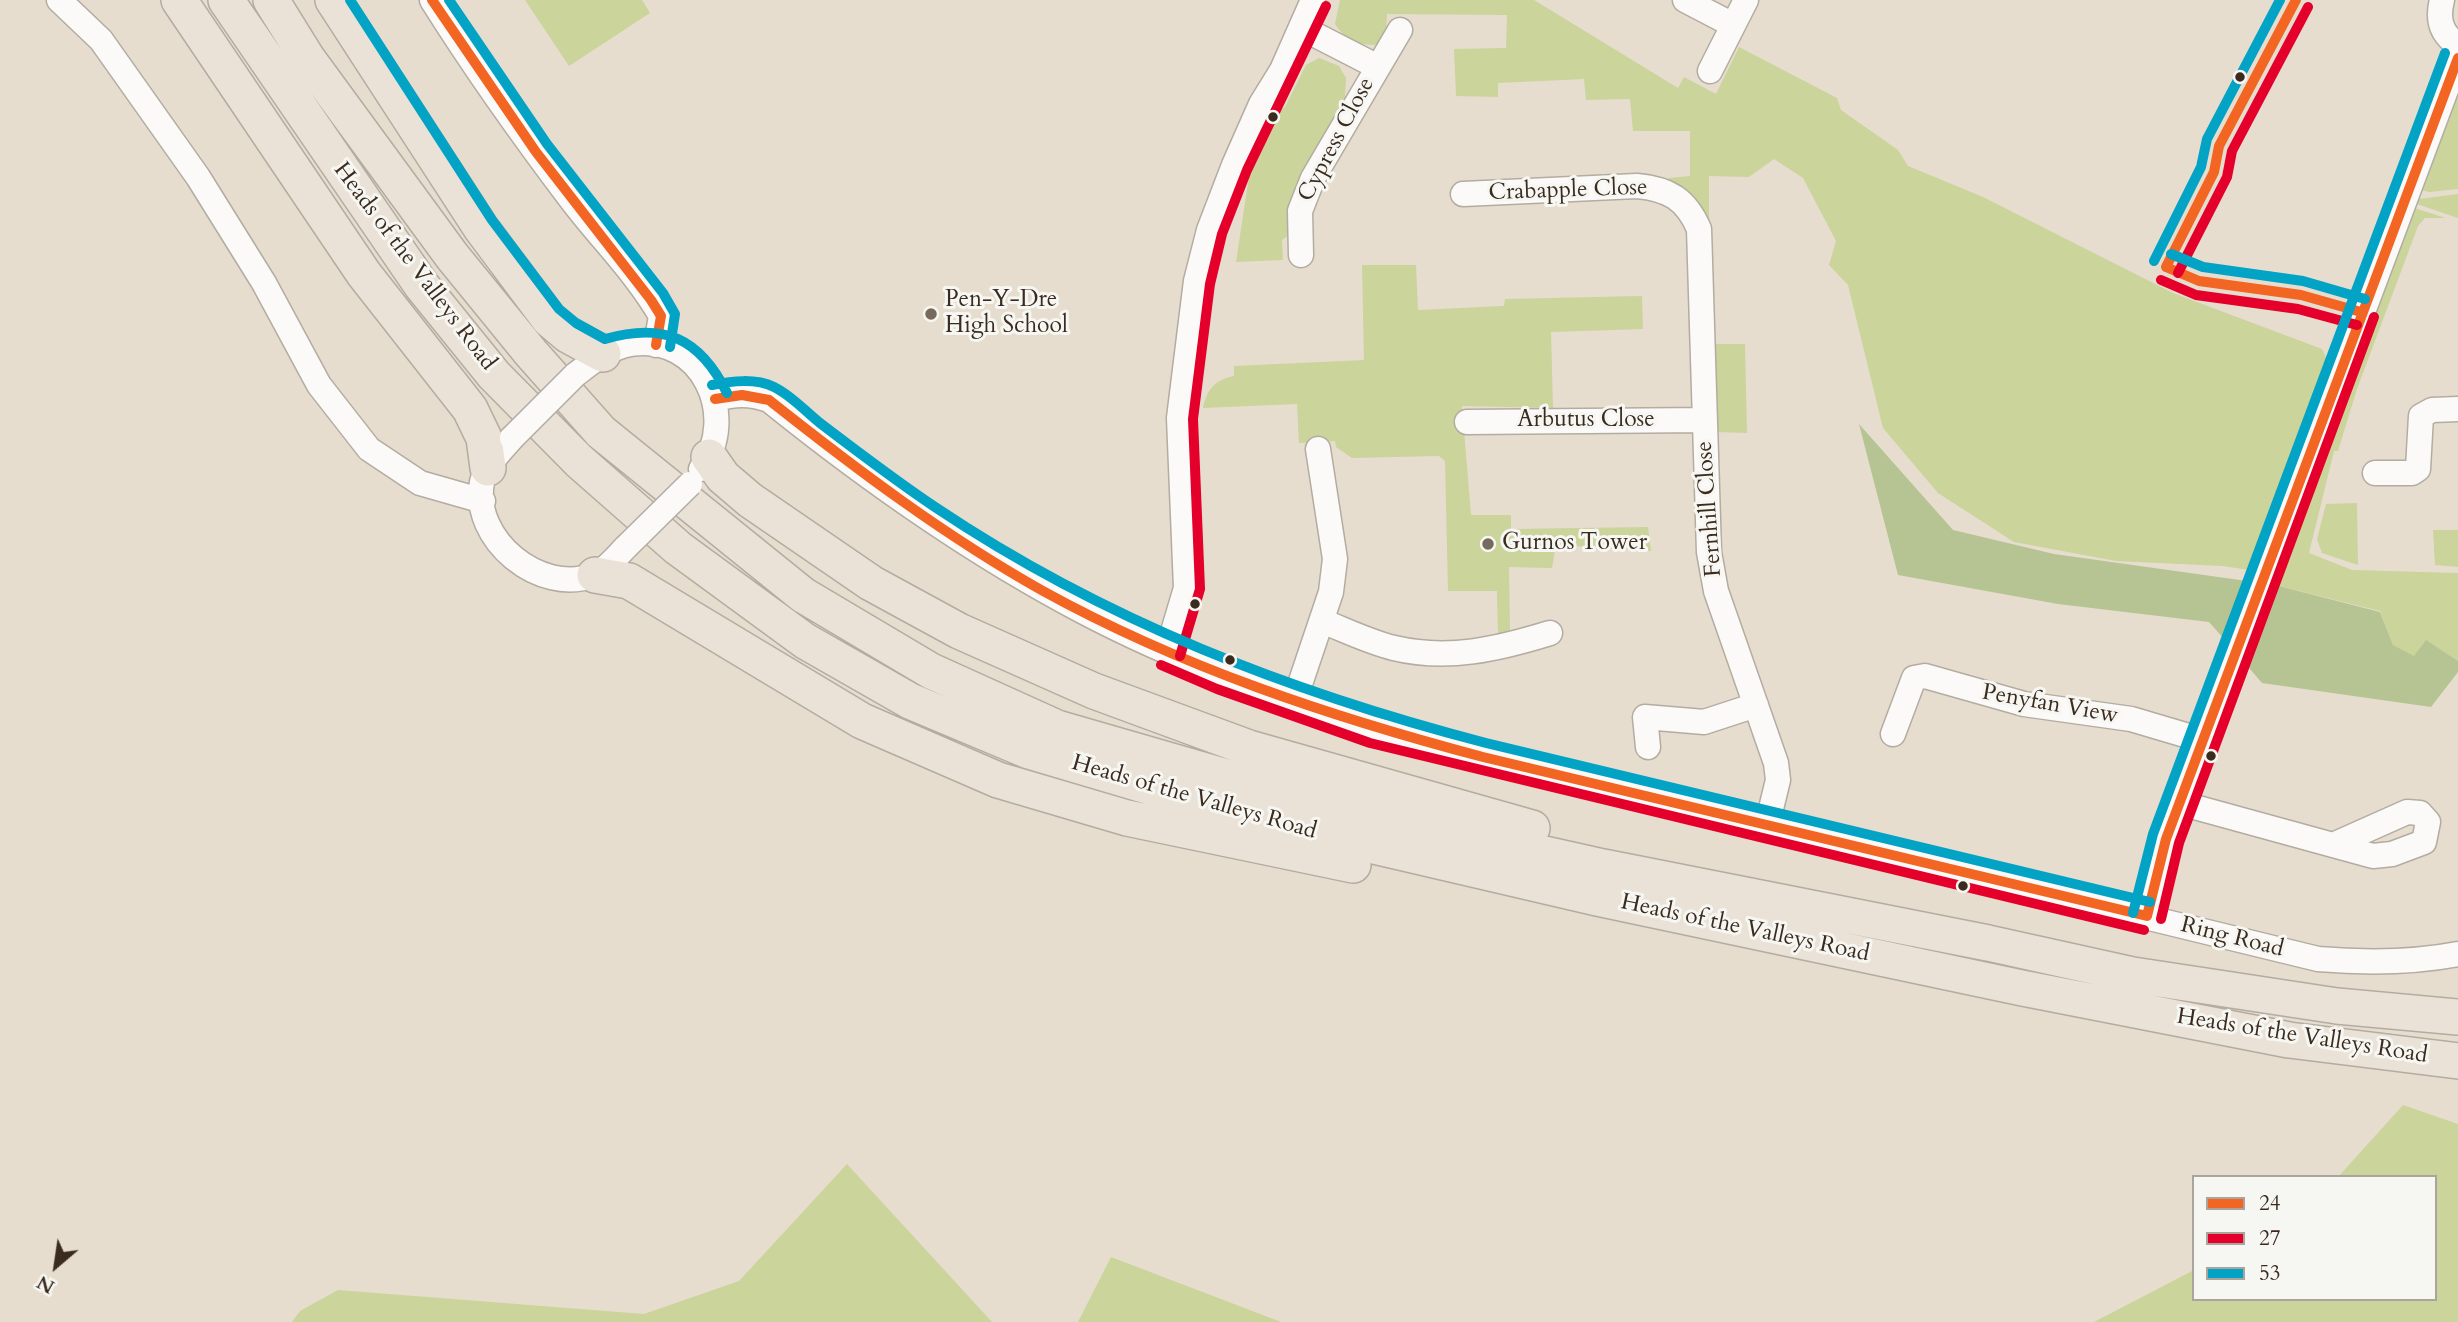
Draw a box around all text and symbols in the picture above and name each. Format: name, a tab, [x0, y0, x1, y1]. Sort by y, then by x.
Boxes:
unlabelled marker	[2233, 70, 2247, 84]
street label: Cypress Close	[1293, 73, 1381, 207]
unlabelled marker	[1266, 110, 1280, 124]
street label: Heads of the Valleys Road	[327, 158, 501, 376]
street label: Crabapple Close	[1488, 174, 1648, 208]
place label: Pen-Y-Dre High School	[945, 287, 1068, 341]
marker: Pen-Y-Dre High School	[923, 306, 939, 322]
street label: Arbutus Close	[1517, 407, 1655, 435]
street label: Fernhill Close	[1691, 440, 1729, 578]
place label: Gurnos Tower	[1502, 530, 1647, 558]
marker: Gurnos Tower	[1480, 536, 1496, 552]
unlabelled marker	[1188, 597, 1202, 611]
unlabelled marker	[1223, 653, 1237, 667]
street label: Penyfan View	[1980, 679, 2120, 731]
unlabelled marker	[2204, 749, 2218, 763]
street label: Heads of the Valleys Road	[1068, 750, 1320, 846]
unlabelled marker	[1956, 879, 1970, 893]
street label: Heads of the Valleys Road	[1618, 889, 1872, 969]
street label: Ring Road	[2178, 912, 2286, 964]
street label: Heads of the Valleys Road	[2175, 1004, 2429, 1070]
legend	[2192, 1175, 2437, 1301]
text: 24	[2259, 1189, 2281, 1218]
text: 27	[2259, 1224, 2281, 1253]
north arrow	[21, 1231, 91, 1301]
text: 53	[2259, 1259, 2281, 1288]
text: N	[32, 1269, 59, 1300]

